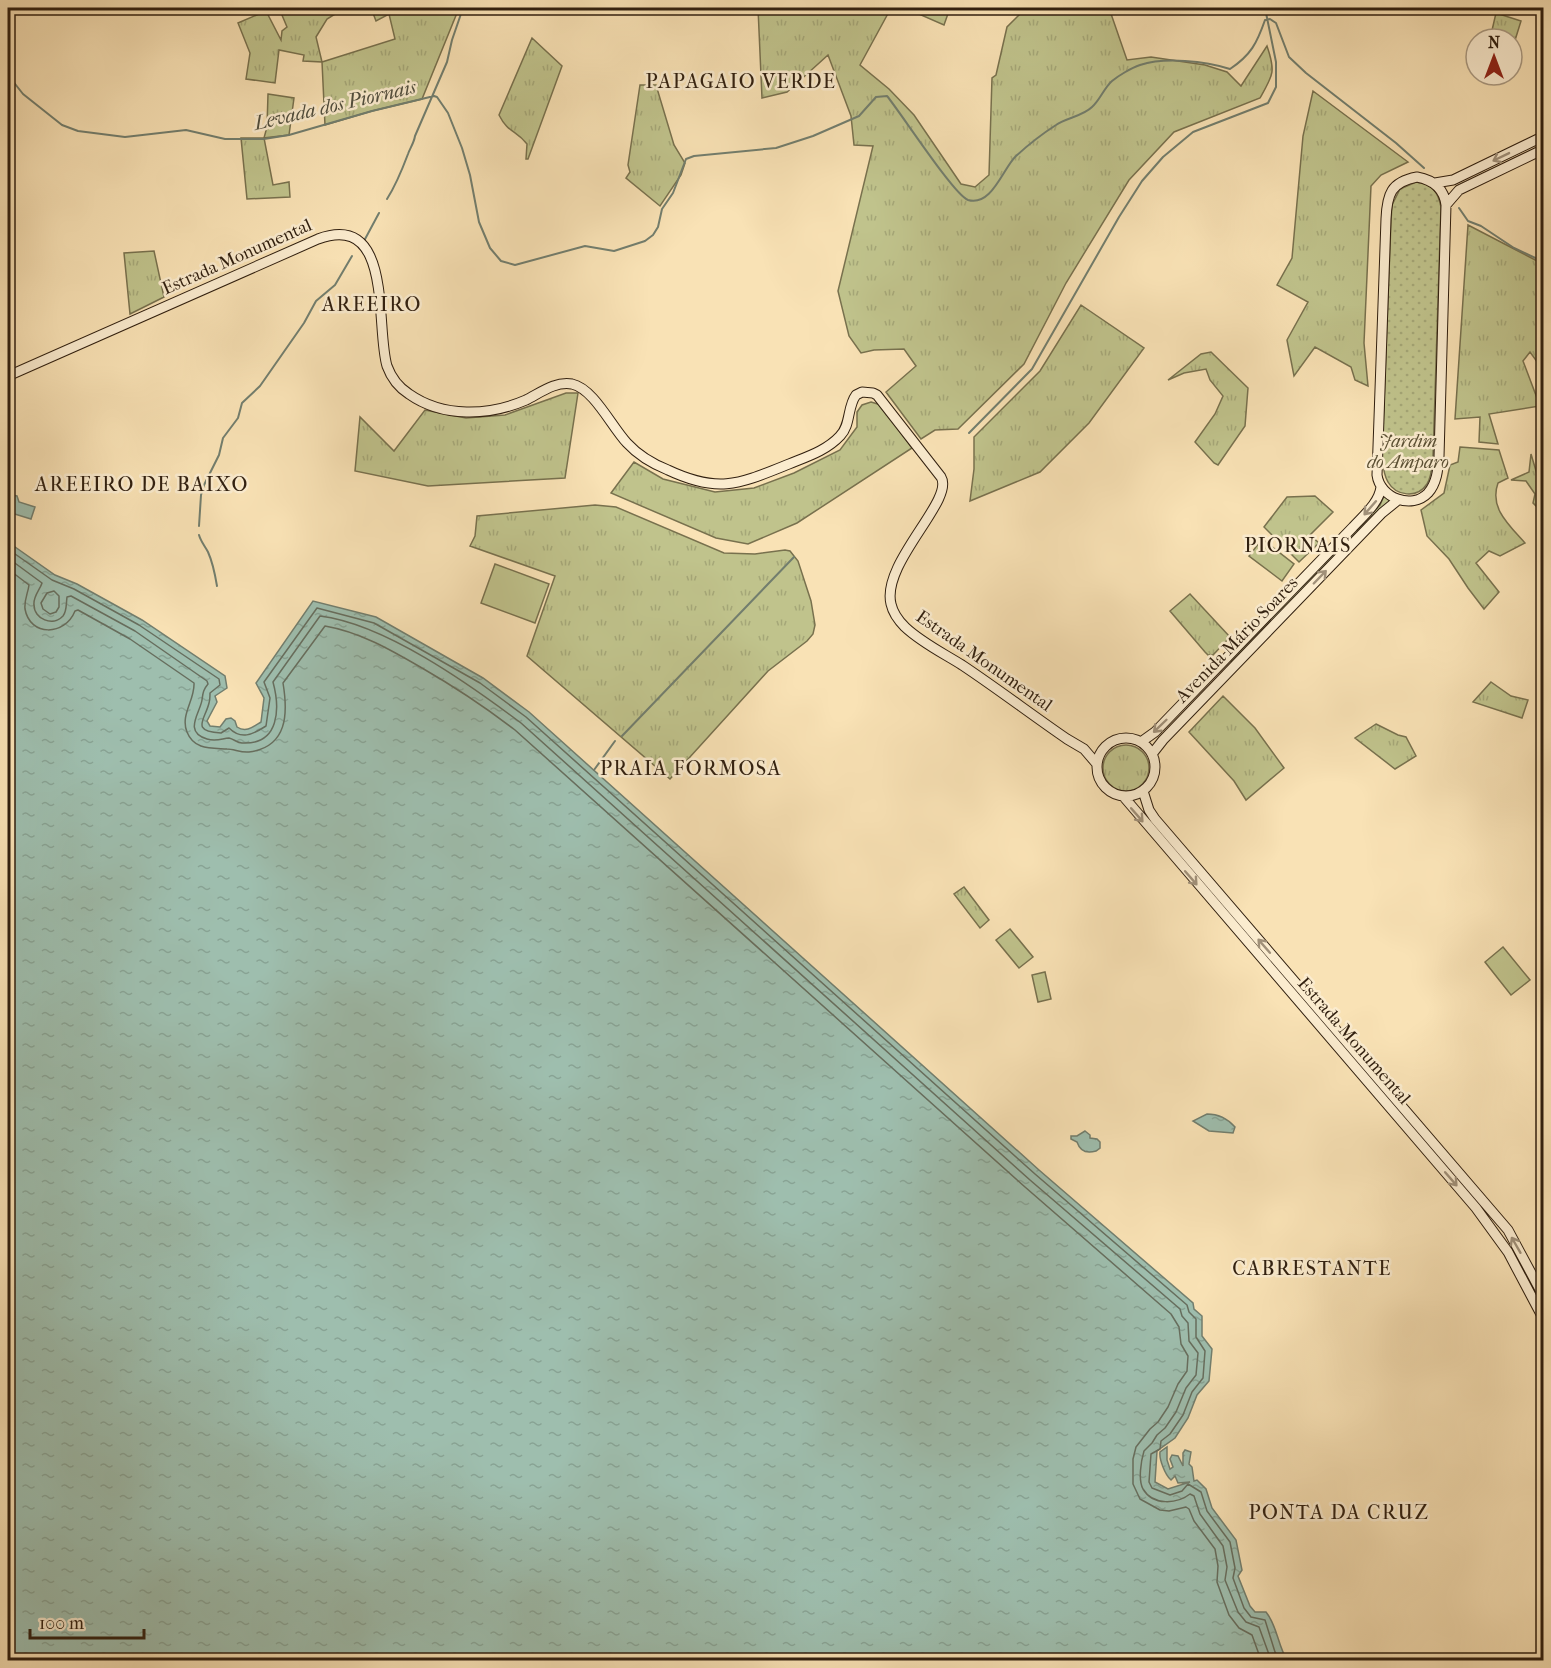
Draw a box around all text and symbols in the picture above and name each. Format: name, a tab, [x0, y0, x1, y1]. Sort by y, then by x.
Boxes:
north arrow	[1464, 27, 1524, 87]
text: N	[1488, 33, 1501, 52]
district label: PAPAGAIO VERDE	[646, 70, 836, 93]
water label: Levada dos Piornais	[250, 75, 419, 135]
one-way arrow	[1492, 152, 1510, 164]
street label: Estrada Monumental	[159, 215, 315, 299]
district label: AREEIRO	[321, 293, 422, 316]
park label: Jardim do Amparo	[1367, 431, 1449, 473]
district label: AREEIRO DE BAIXO	[34, 473, 249, 496]
one-way arrow	[1363, 500, 1377, 515]
district label: PIORNAIS	[1244, 534, 1352, 557]
one-way arrow	[1313, 570, 1327, 585]
street label: Avenida Mário Soares	[1171, 572, 1303, 708]
street label: Estrada Monumental	[912, 606, 1056, 716]
one-way arrow	[1152, 719, 1167, 733]
district label: PRAIA FORMOSA	[600, 757, 782, 780]
one-way arrow	[1131, 807, 1144, 823]
one-way arrow	[1184, 870, 1198, 885]
one-way arrow	[1257, 939, 1271, 954]
street label: Estrada Monumental	[1293, 973, 1415, 1109]
one-way arrow	[1445, 1171, 1458, 1187]
one-way arrow	[1510, 1237, 1522, 1254]
district label: CABRESTANTE	[1232, 1257, 1392, 1280]
district label: PONTA DA CRUZ	[1249, 1501, 1429, 1524]
scale bar	[30, 1602, 144, 1640]
text: 100 m	[39, 1613, 84, 1634]

